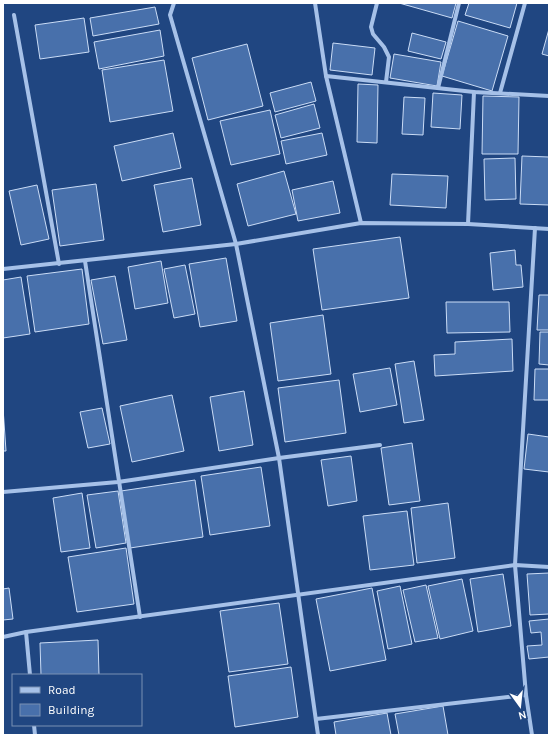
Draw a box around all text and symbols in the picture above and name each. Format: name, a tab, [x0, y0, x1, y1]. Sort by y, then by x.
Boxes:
legend	[12, 674, 142, 726]
text: Road	[48, 683, 76, 697]
north arrow	[500, 686, 540, 726]
text: Building	[48, 703, 95, 717]
text: N	[517, 708, 528, 722]

